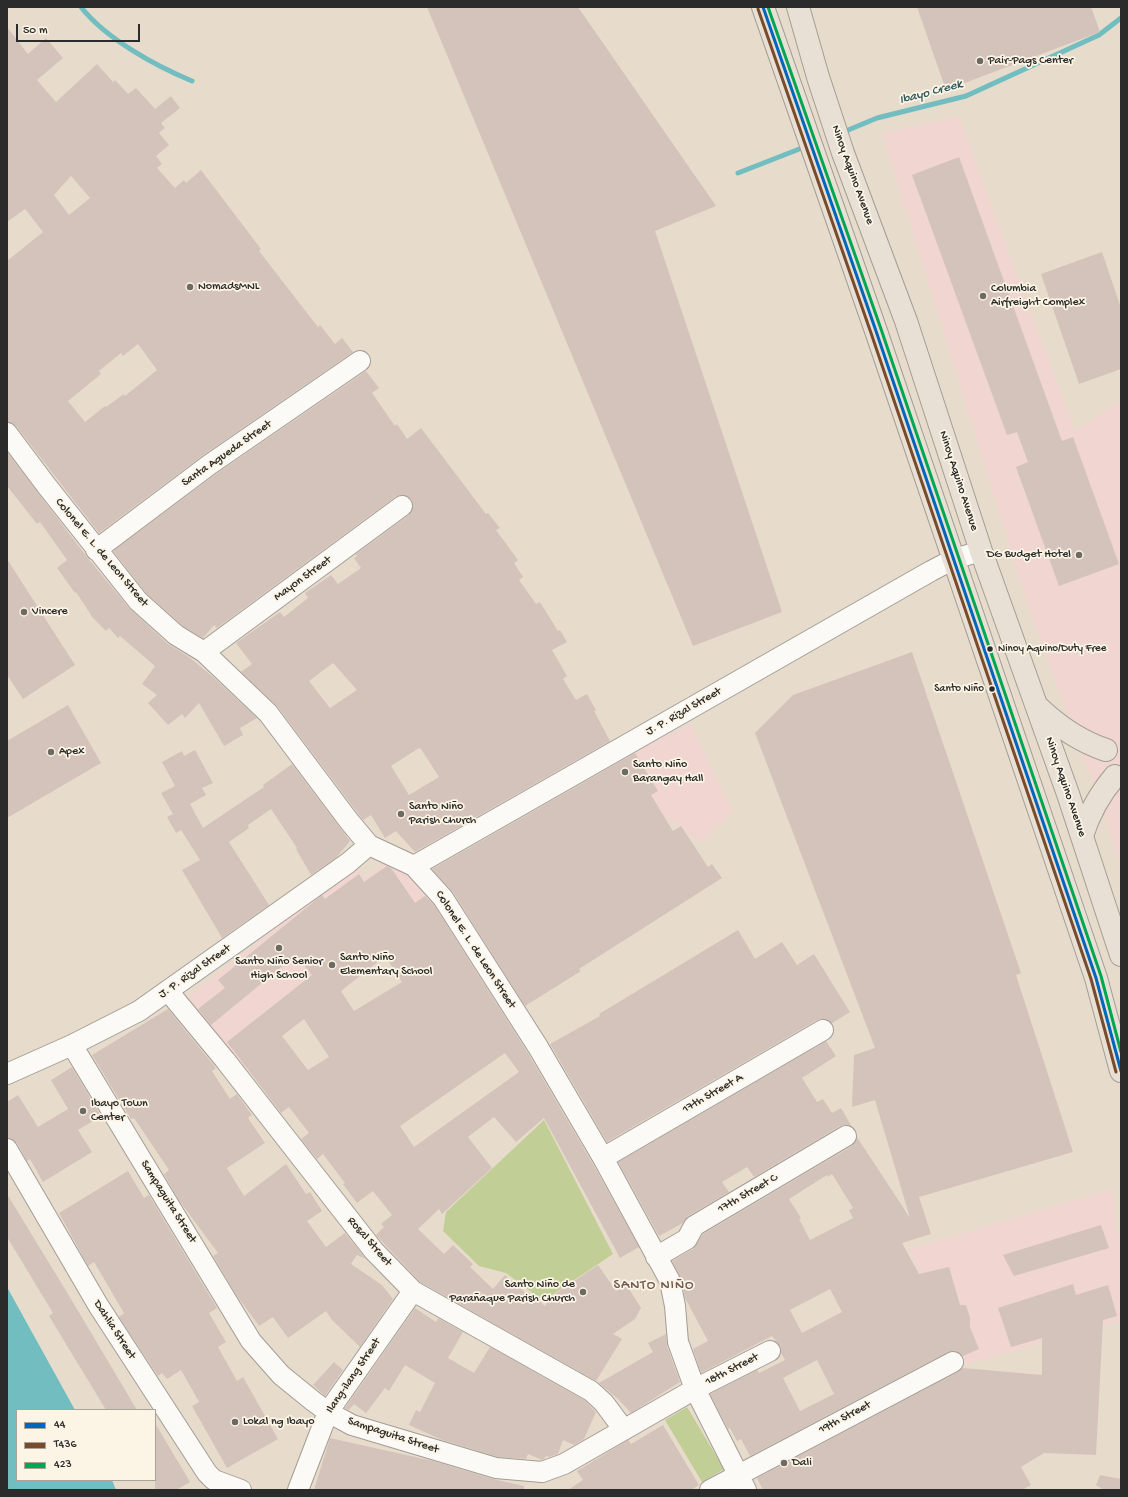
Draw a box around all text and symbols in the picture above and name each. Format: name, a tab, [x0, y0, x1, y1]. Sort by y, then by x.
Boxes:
scale bar	[18, 16, 142, 42]
text: 50 m	[23, 24, 48, 38]
place label: Pair-Pags Center	[988, 54, 1073, 68]
marker: Pair-Pags Center	[975, 56, 985, 66]
water label: Ibayo Creek	[898, 77, 964, 109]
street label: Ninoy Aquino Avenue	[827, 123, 877, 227]
place label: NomadsMNL	[198, 280, 259, 294]
marker: NomadsMNL	[185, 282, 195, 292]
place label: Columbia Airfreight Complex	[991, 282, 1085, 310]
marker: Columbia Airfreight Complex	[978, 291, 988, 301]
street label: Santa Agueda Street	[179, 418, 275, 490]
street label: Ninoy Aquino Avenue	[935, 429, 981, 533]
street label: Colonel E. L. de Leon Street	[51, 496, 151, 610]
place label: DG Budget Hotel	[986, 548, 1071, 562]
marker: DG Budget Hotel	[1074, 550, 1084, 560]
street label: Mayon Street	[271, 553, 335, 605]
place label: Vincere	[32, 605, 68, 619]
marker: Vincere	[19, 607, 29, 617]
place label: Ninoy Aquino/Duty Free	[998, 642, 1106, 656]
marker: Ninoy Aquino/Duty Free	[985, 644, 995, 654]
place label: Santo Niño	[934, 682, 984, 696]
marker: Santo Niño	[987, 684, 997, 694]
street label: J. P. Rizal Street	[644, 685, 724, 739]
street label: Ninoy Aquino Avenue	[1041, 735, 1089, 839]
place label: Apex	[59, 745, 84, 759]
marker: Apex	[46, 747, 56, 757]
place label: Santo Niño Barangay Hall	[633, 758, 703, 786]
marker: Santo Niño Barangay Hall	[620, 767, 630, 777]
place label: Santo Niño Parish Church	[409, 800, 476, 828]
marker: Santo Niño Parish Church	[396, 809, 406, 819]
street label: Colonel E. L. de Leon Street	[432, 888, 518, 1012]
street label: J. P. Rizal Street	[156, 942, 234, 1002]
marker: Santo Niño Senior High School	[274, 943, 284, 953]
place label: Santo Niño Elementary School	[340, 951, 432, 979]
place label: Santo Niño Senior High School	[235, 955, 323, 983]
marker: Santo Niño Elementary School	[327, 960, 337, 970]
street label: 17th Street A	[680, 1071, 746, 1117]
place label: Ibayo Town Center	[91, 1097, 148, 1125]
marker: Ibayo Town Center	[78, 1106, 88, 1116]
street label: Sampaguita Street	[137, 1158, 199, 1246]
street label: 17th Street C	[716, 1171, 780, 1217]
street label: Rosal Street	[344, 1214, 394, 1270]
place label: Santo Niño de Parañaque Parish Church	[449, 1278, 575, 1306]
district label: SANTO NIÑO	[613, 1278, 695, 1294]
marker: Santo Niño de Parañaque Parish Church	[578, 1287, 588, 1297]
street label: Dahlia Street	[90, 1298, 138, 1362]
street label: Ilang-ilang Street	[323, 1336, 385, 1416]
street label: 18th Street	[703, 1351, 761, 1389]
street label: 19th Street	[816, 1398, 874, 1438]
legend	[16, 1409, 156, 1481]
place label: Lokal ng Ibayo	[243, 1415, 315, 1429]
street label: Sampaguita Street	[346, 1415, 440, 1457]
marker: Lokal ng Ibayo	[230, 1417, 240, 1427]
text: 44	[54, 1418, 65, 1432]
text: T436	[54, 1438, 77, 1452]
place label: Dali	[792, 1456, 812, 1470]
text: 423	[54, 1458, 72, 1472]
marker: Dali	[779, 1458, 789, 1468]

